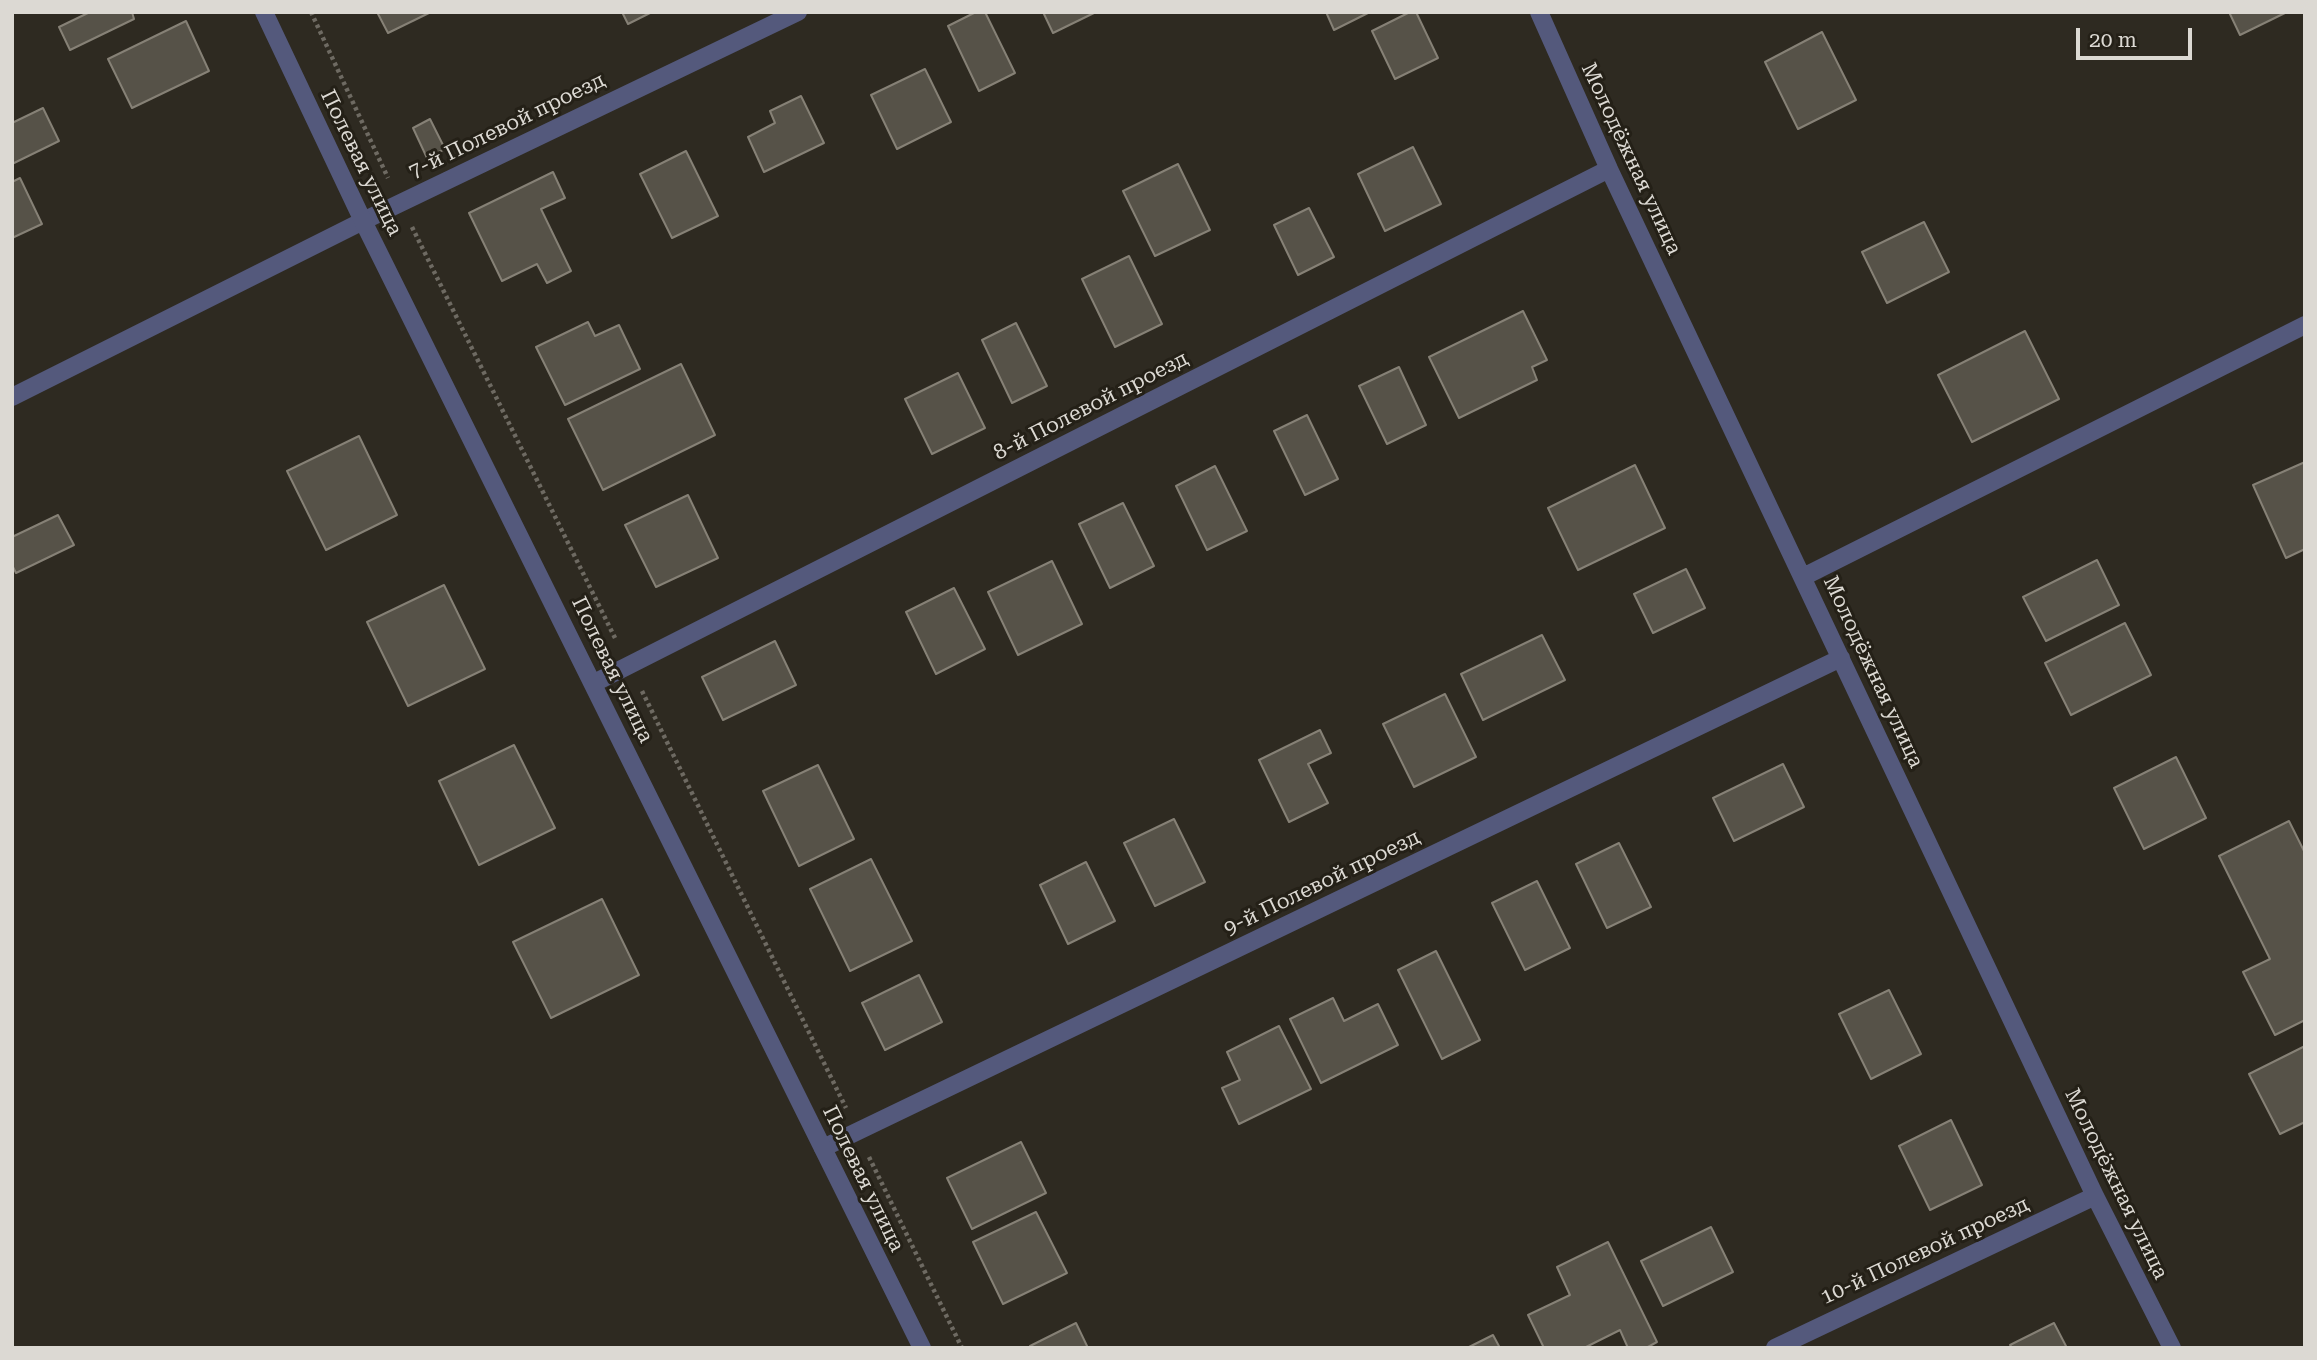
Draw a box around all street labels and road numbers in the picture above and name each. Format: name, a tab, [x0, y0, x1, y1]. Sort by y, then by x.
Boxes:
street label: Молодёжная улица	[1575, 59, 1687, 259]
street label: 7-й Полевой проезд	[405, 68, 609, 184]
street label: Полевая улица	[315, 86, 407, 240]
street label: 8-й Полевой проезд	[989, 346, 1193, 466]
street label: Молодёжная улица	[1817, 572, 1929, 772]
street label: Полевая улица	[566, 593, 658, 747]
street label: 9-й Полевой проезд	[1220, 825, 1424, 941]
street label: Молодёжная улица	[2059, 1085, 2173, 1283]
street label: Полевая улица	[817, 1102, 909, 1256]
street label: 10-й Полевой проезд	[1817, 1192, 2033, 1310]

